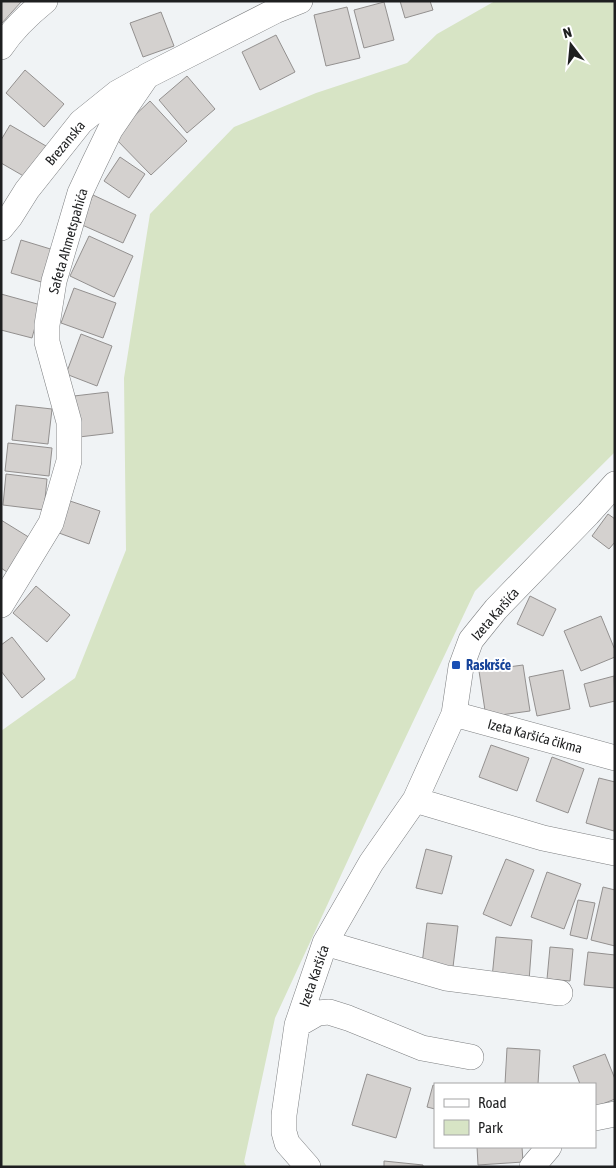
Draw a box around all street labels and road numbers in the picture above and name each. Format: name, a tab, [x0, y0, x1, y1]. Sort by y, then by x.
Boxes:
street label: Brezanska	[42, 118, 88, 168]
street label: Safeta Ahmetspahića	[45, 186, 91, 296]
street label: Izeta Karšića	[468, 584, 522, 644]
street label: Izeta Karšića čikma	[486, 716, 584, 756]
street label: Izeta Karšića	[296, 943, 332, 1009]

